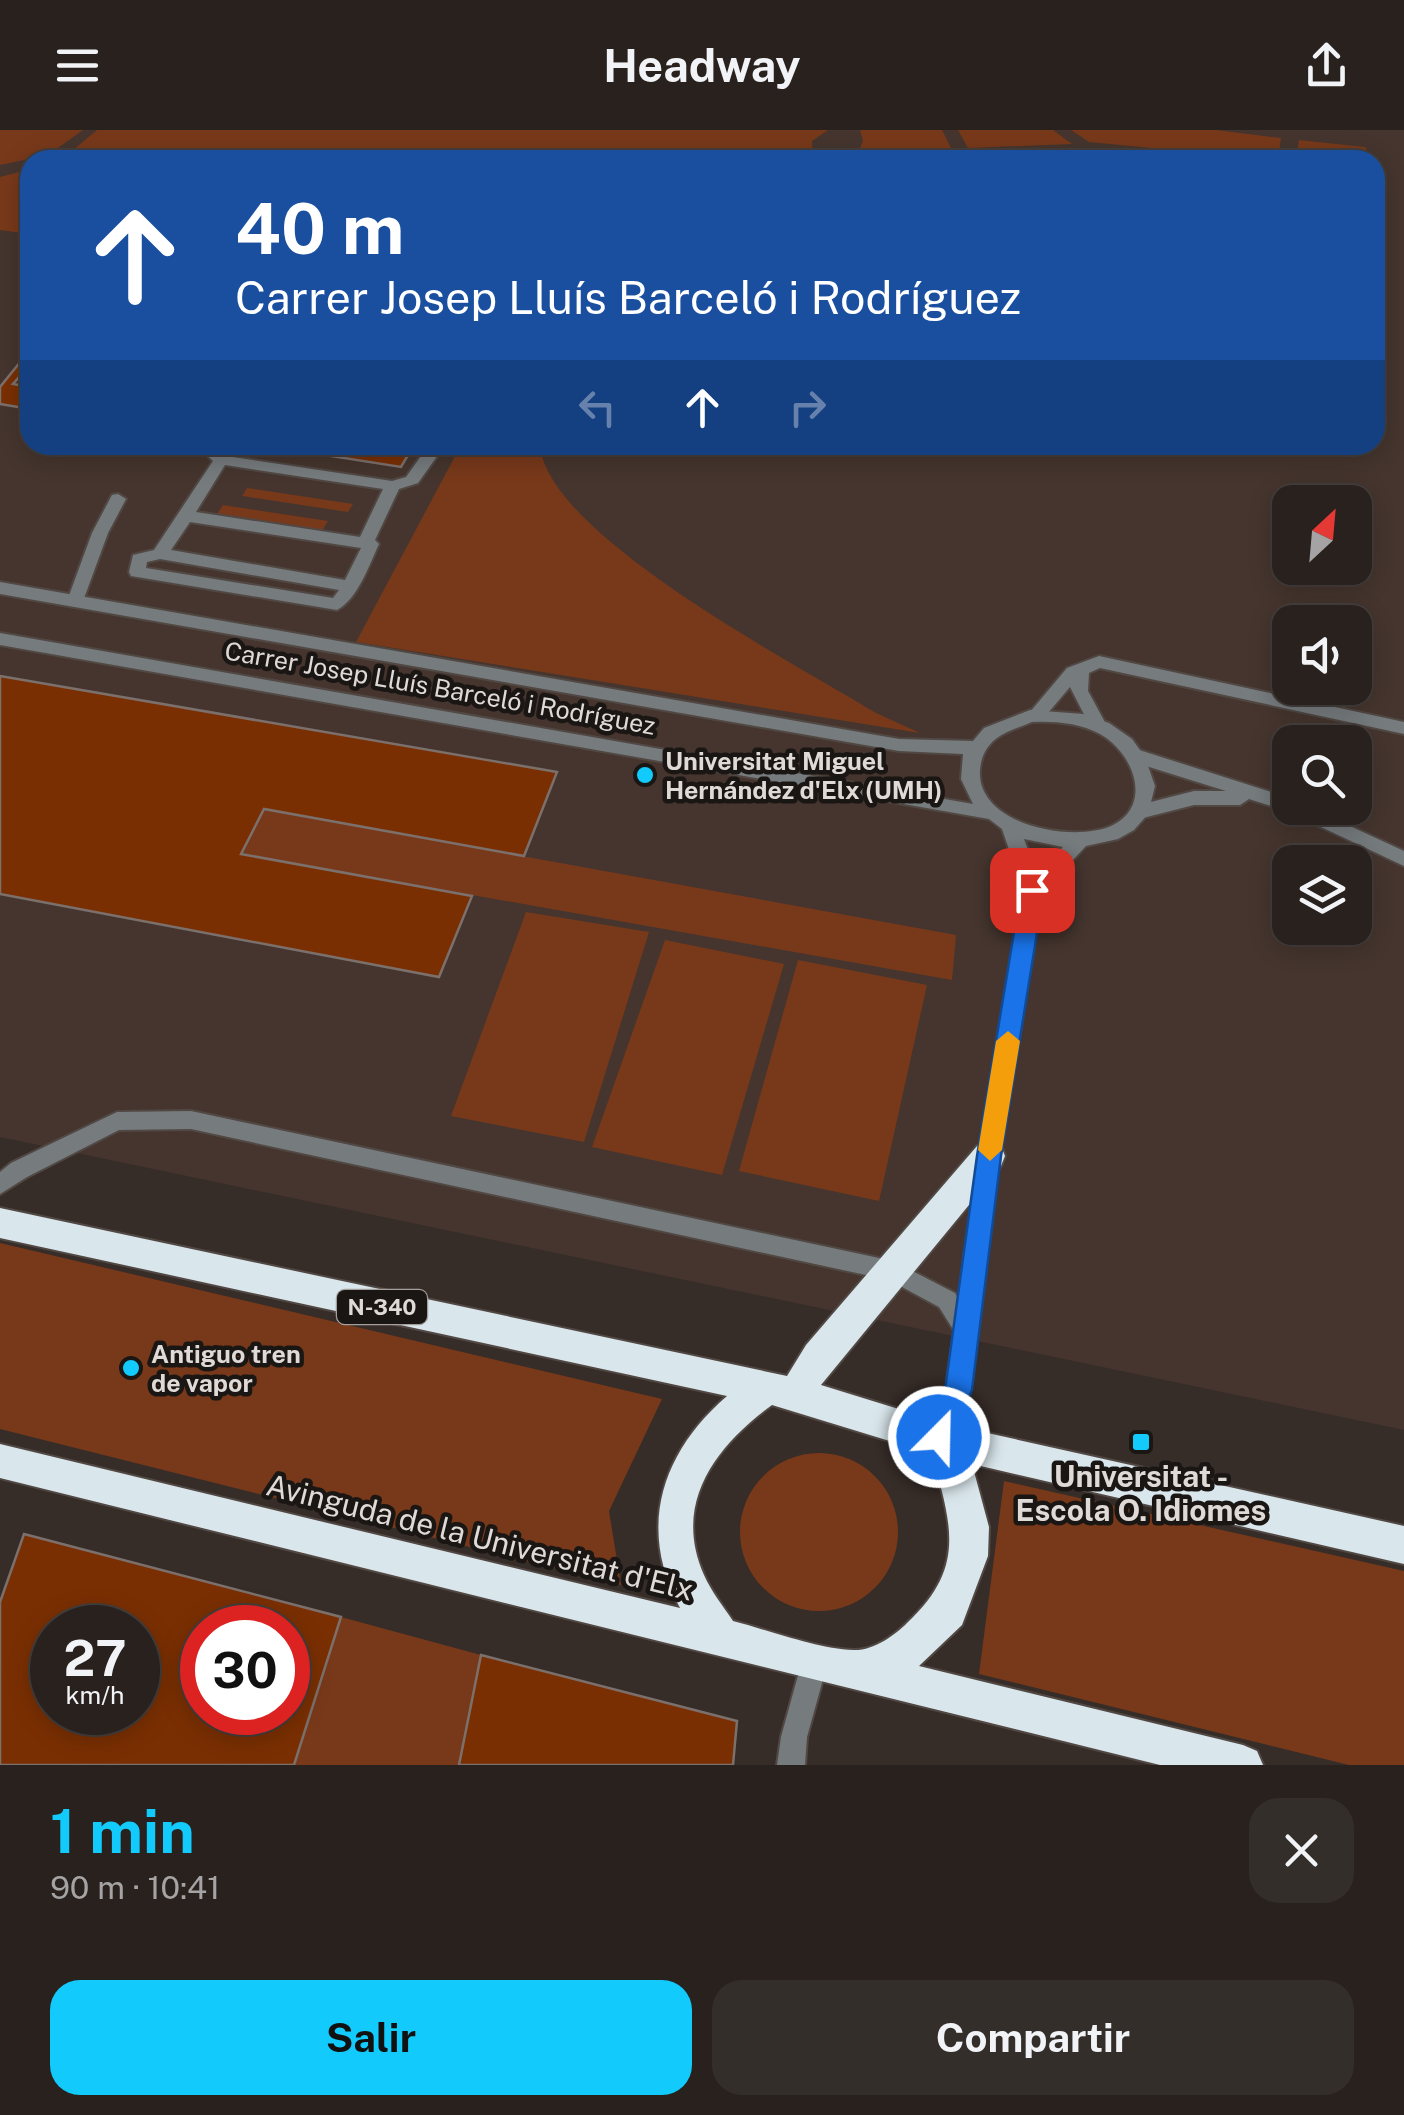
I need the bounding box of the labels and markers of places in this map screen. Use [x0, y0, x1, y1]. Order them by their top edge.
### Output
place label: Universitat Miguel Hernández d'Elx (UMH) [665, 746, 942, 805]
marker: Universitat Miguel Hernández d'Elx (UMH) [634, 764, 656, 786]
pin [990, 848, 1075, 933]
place label: Antiguo tren de vapor [151, 1339, 301, 1398]
marker: Antiguo tren de vapor [120, 1357, 142, 1379]
marker: Universitat - Escola O. Idiomes [1130, 1431, 1152, 1453]
place label: Universitat - Escola O. Idiomes [1016, 1458, 1266, 1528]

